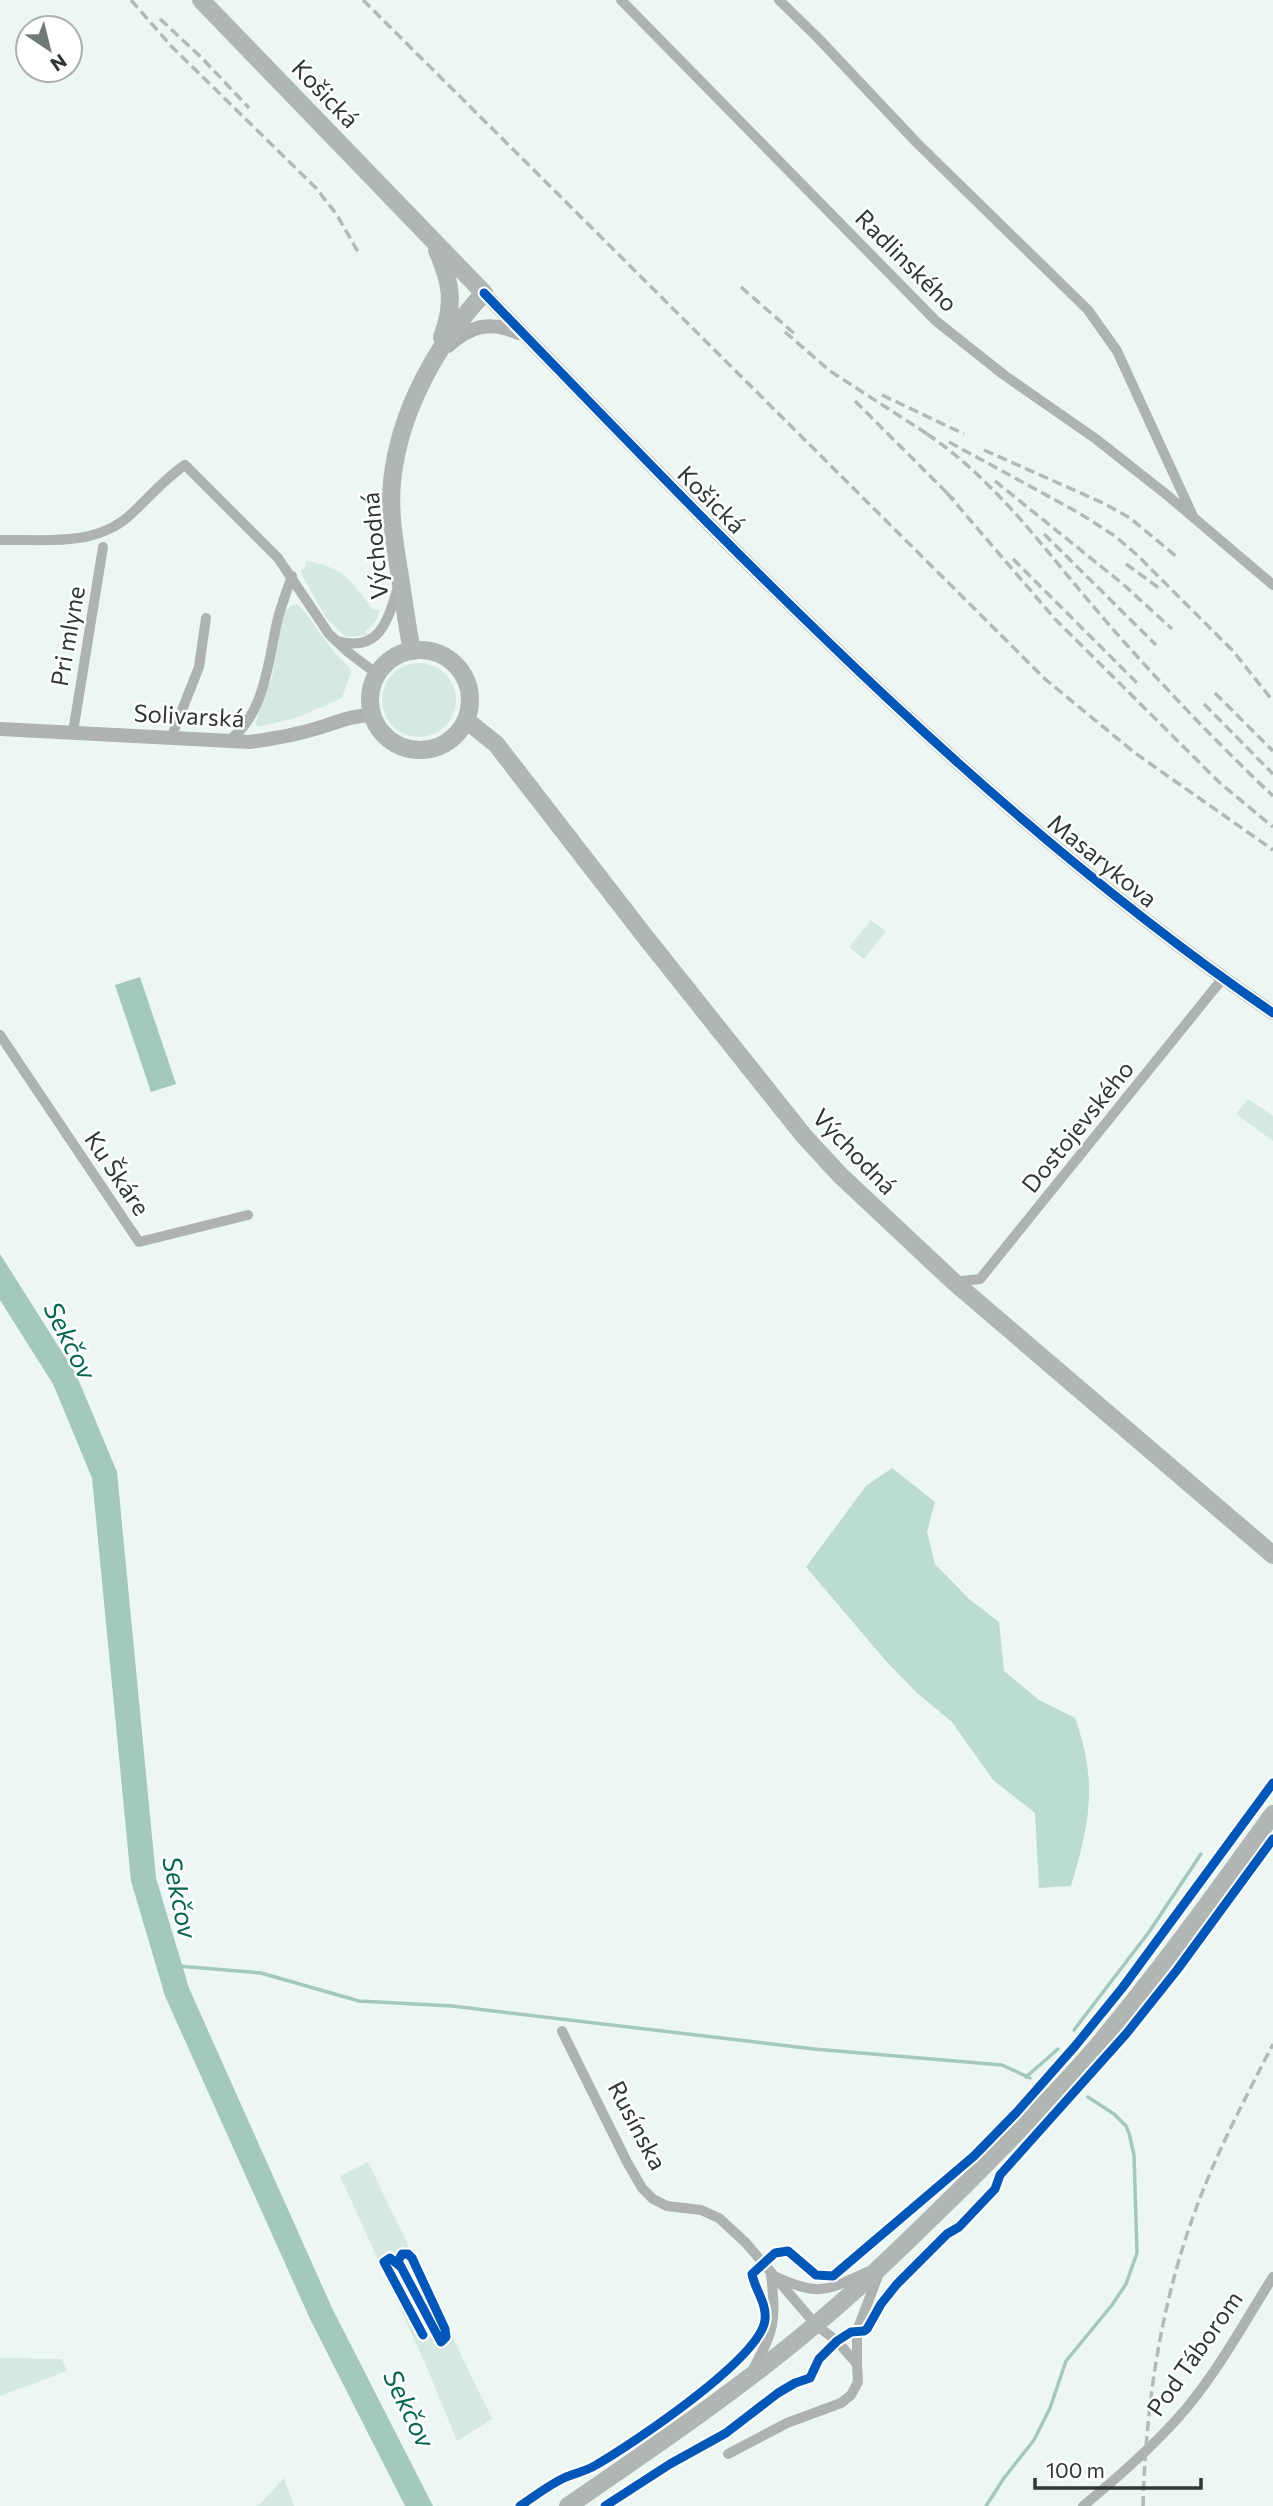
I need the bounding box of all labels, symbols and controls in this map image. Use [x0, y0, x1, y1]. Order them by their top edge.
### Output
north arrow [14, 14, 84, 84]
text: N [47, 50, 71, 77]
street label: Košická [286, 53, 366, 133]
street label: Radlinského [850, 203, 964, 317]
street label: Košická [672, 459, 752, 539]
street label: Východná [355, 491, 393, 601]
street label: Pri mlyne [44, 584, 90, 688]
street label: Solivarská [133, 698, 245, 732]
street label: Masarykova [1043, 807, 1163, 913]
street label: Dostojevského [1015, 1054, 1139, 1198]
street label: Východná [807, 1102, 903, 1200]
street label: Ku Škáre [79, 1125, 157, 1221]
water label: Sekčov [38, 1296, 104, 1386]
water label: Sekčov [157, 1853, 205, 1943]
street label: Rusínska [603, 2076, 673, 2174]
street label: Pod Táborom [1140, 2285, 1248, 2421]
water label: Sekčov [378, 2364, 443, 2454]
scale bar [1035, 2446, 1201, 2490]
text: 100 m [1046, 2457, 1105, 2482]

